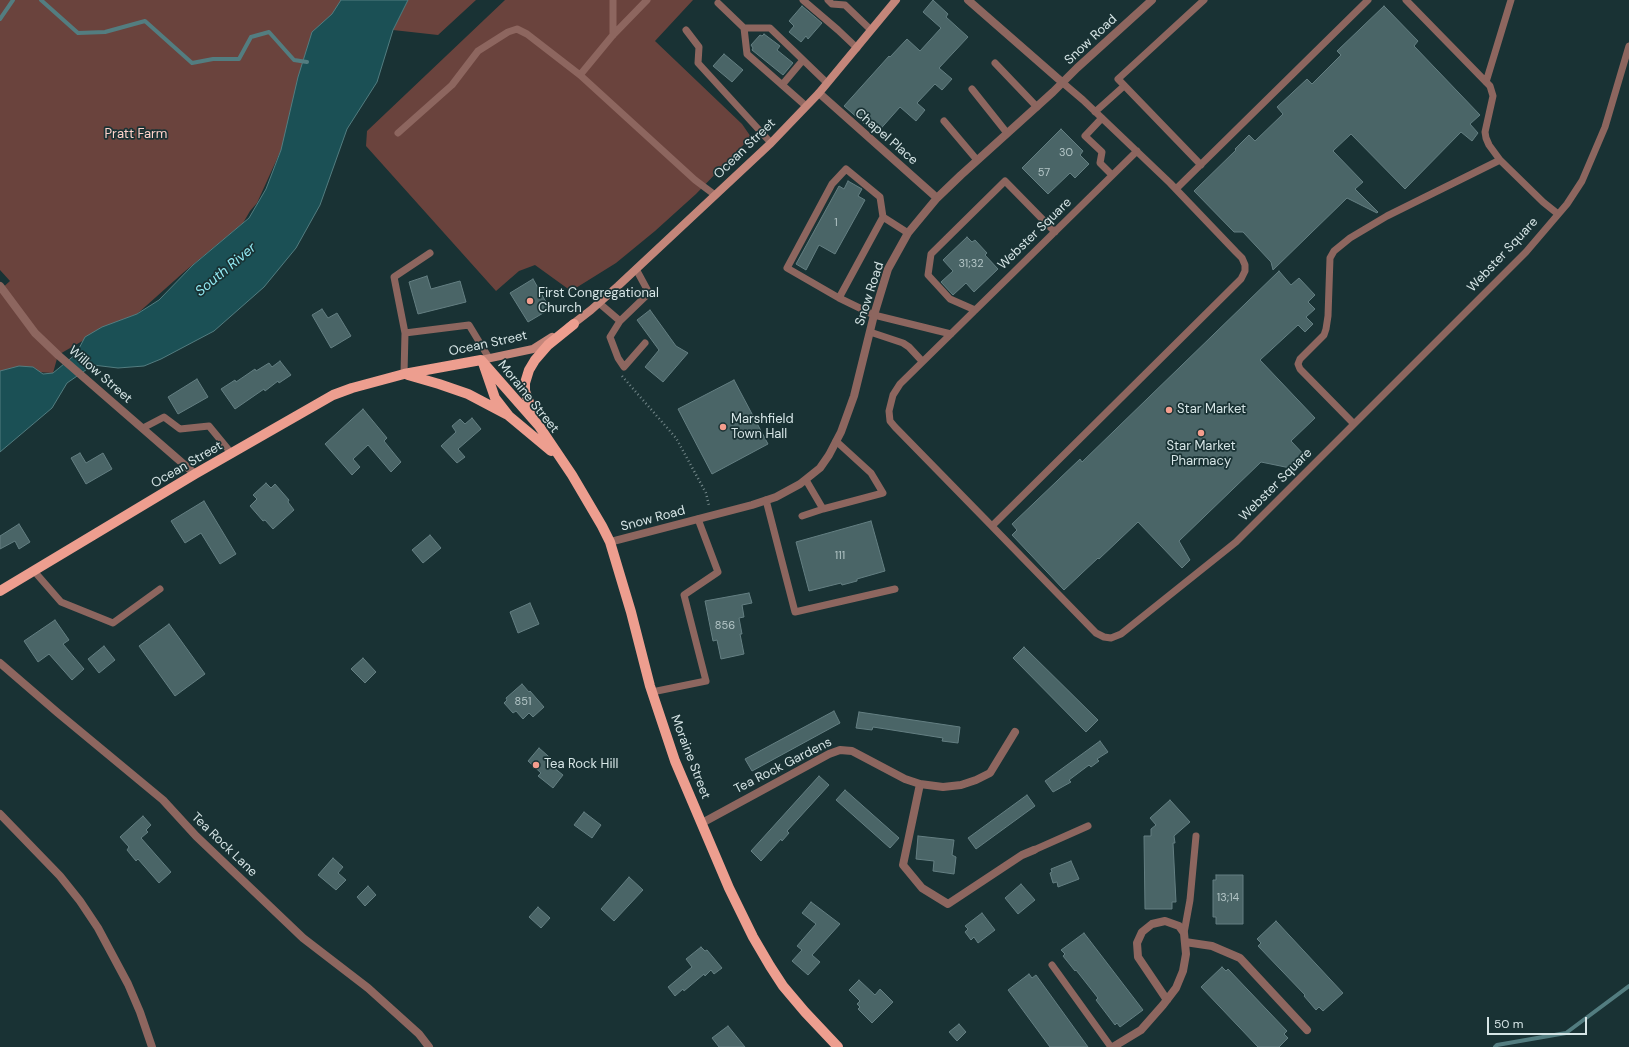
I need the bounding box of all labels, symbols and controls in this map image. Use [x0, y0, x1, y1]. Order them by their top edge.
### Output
street label: Snow Road [1062, 12, 1120, 68]
street label: Chapel Place [851, 106, 921, 168]
street label: Ocean Street [711, 116, 779, 182]
park label: Pratt Farm [105, 127, 167, 143]
house number: 30 [1059, 146, 1073, 160]
house number: 57 [1038, 166, 1050, 180]
street label: Webster Square [995, 195, 1075, 273]
street label: Webster Square [1464, 214, 1542, 296]
house number: 1 [834, 216, 838, 230]
water label: South River [192, 240, 260, 300]
house number: 31;32 [958, 257, 984, 271]
street label: Snow Road [852, 260, 888, 328]
place label: First Congregational Church [538, 286, 659, 317]
marker: First Congregational Church [525, 296, 535, 306]
street label: Ocean Street [447, 328, 529, 360]
street label: Willow Street [65, 343, 135, 407]
street label: Moraine Street [494, 358, 562, 436]
place label: Star Market [1177, 402, 1246, 418]
marker: Star Market [1164, 405, 1174, 415]
place label: Marshfield Town Hall [731, 412, 794, 443]
marker: Marshfield Town Hall [718, 422, 728, 432]
marker: Star Market Pharmacy [1196, 428, 1206, 438]
street label: Ocean Street [149, 438, 225, 492]
place label: Star Market Pharmacy [1166, 439, 1236, 470]
street label: Webster Square [1236, 445, 1316, 525]
street label: Snow Road [619, 503, 687, 535]
house number: 111 [835, 549, 845, 563]
house number: 856 [715, 619, 735, 633]
house number: 851 [515, 695, 531, 709]
street label: Moraine Street [667, 713, 713, 801]
street label: Tea Rock Gardens [732, 735, 834, 797]
place label: Tea Rock Hill [544, 757, 618, 773]
marker: Tea Rock Hill [531, 760, 541, 770]
street label: Tea Rock Lane [188, 810, 260, 880]
house number: 13;14 [1217, 891, 1239, 905]
scale bar [1489, 1009, 1589, 1035]
text: 50 m [1494, 1016, 1523, 1032]

